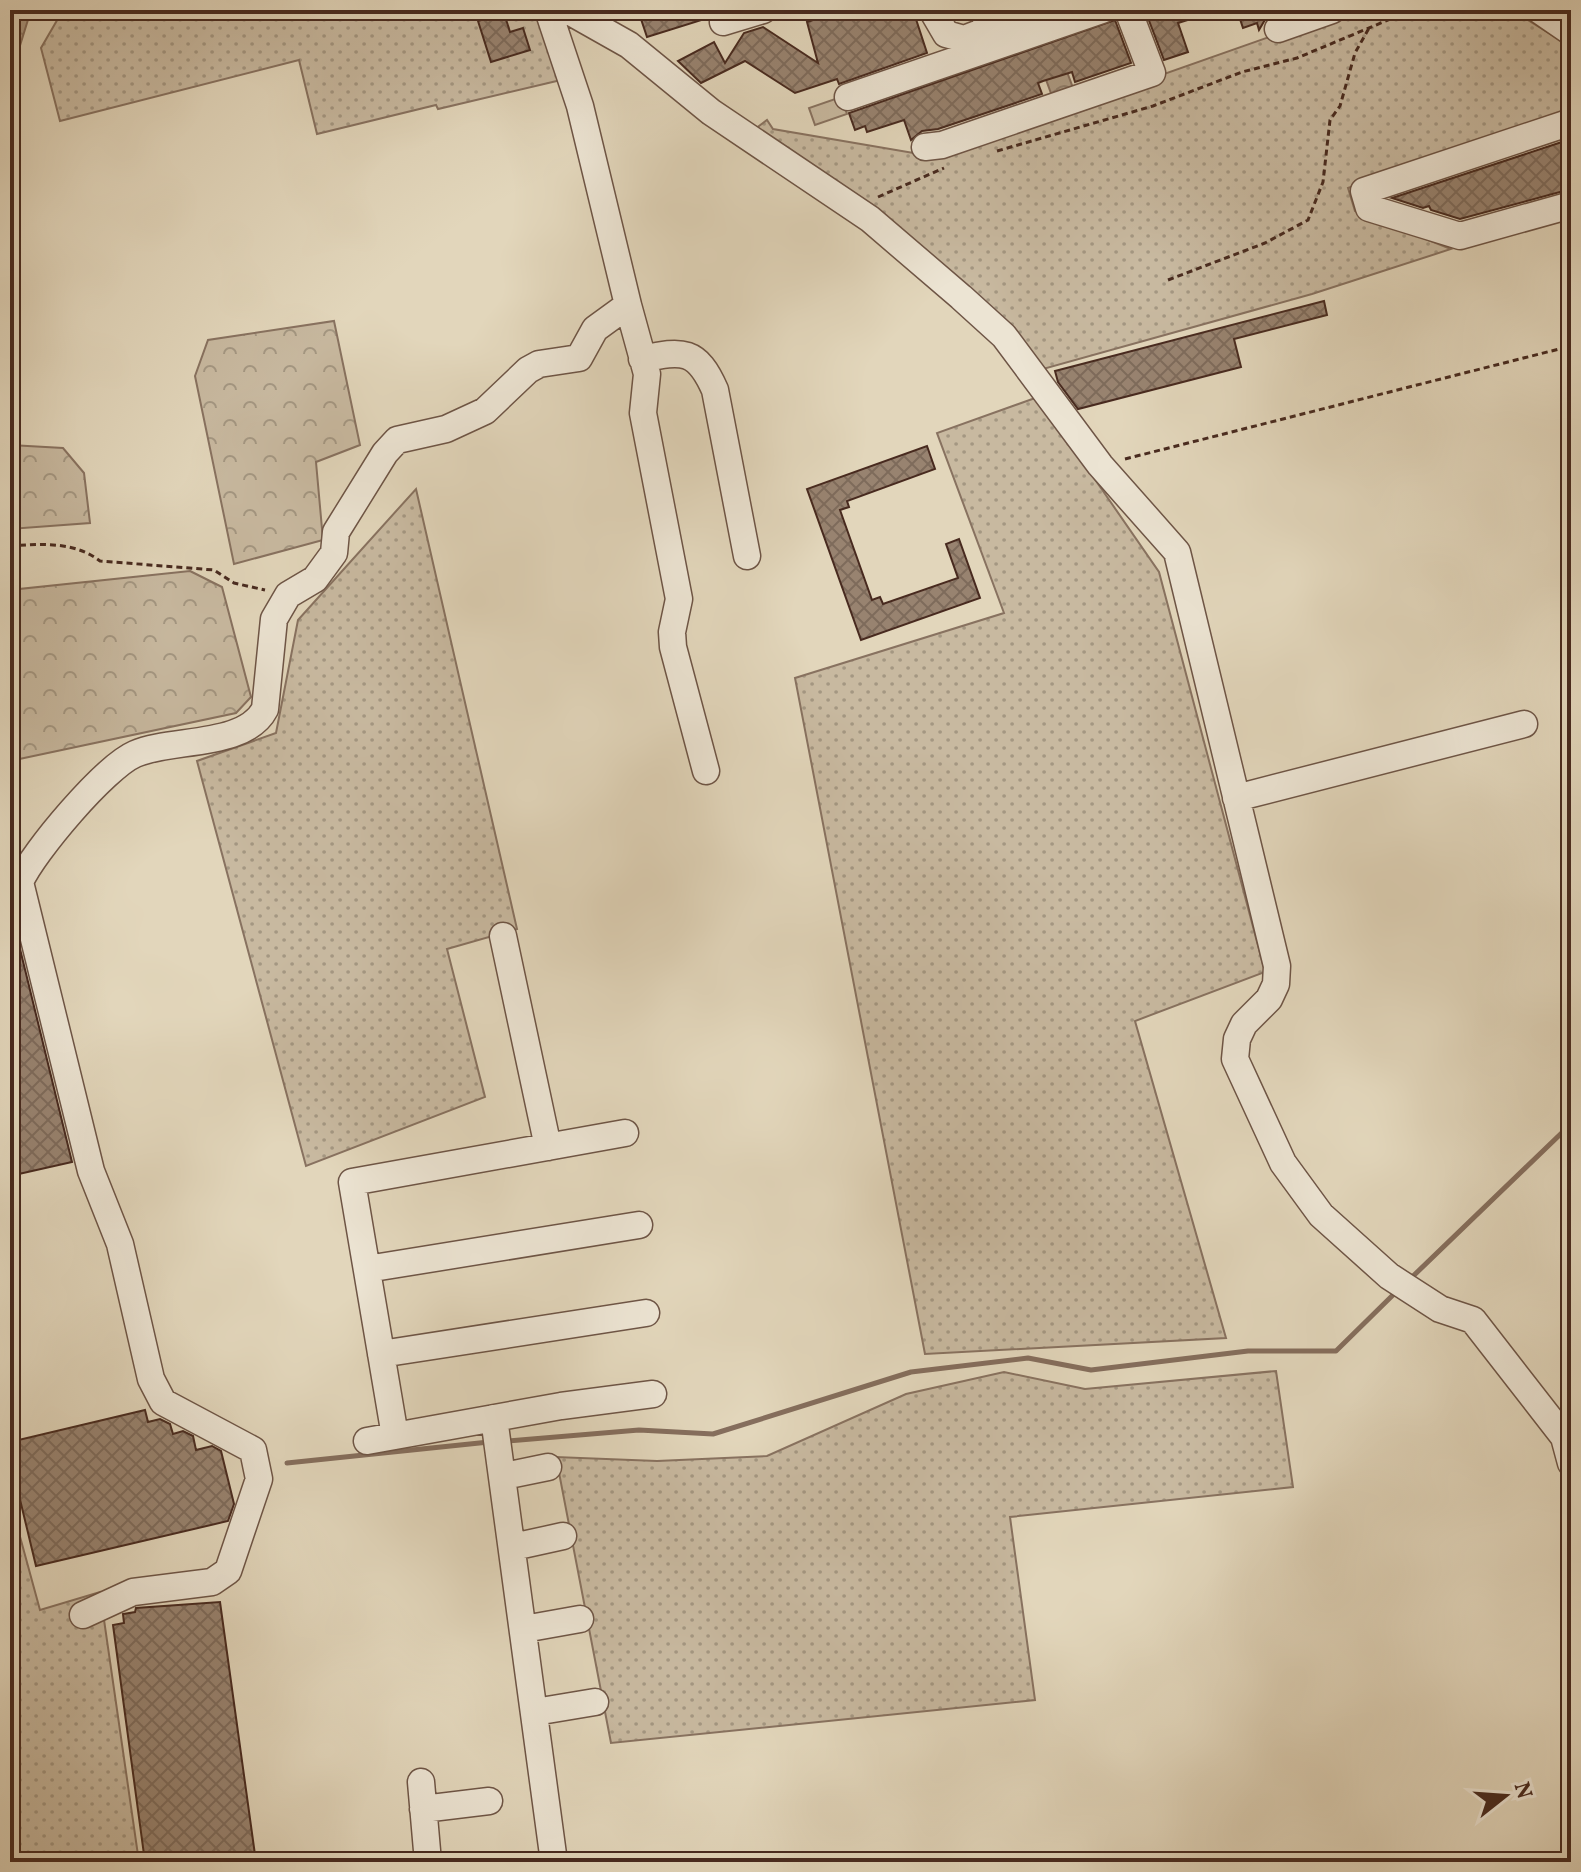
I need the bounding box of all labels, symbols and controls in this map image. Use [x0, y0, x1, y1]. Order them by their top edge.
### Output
north arrow [1465, 1756, 1545, 1836]
text: N [1505, 1779, 1539, 1803]

